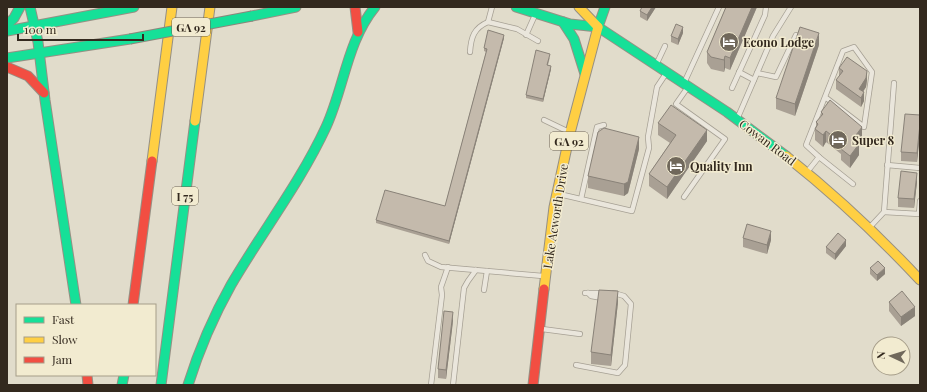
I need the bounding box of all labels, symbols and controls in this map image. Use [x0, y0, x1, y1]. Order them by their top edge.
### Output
scale bar [18, 16, 143, 42]
road number: GA 92 [172, 18, 210, 36]
text: 100 m [24, 21, 57, 37]
hotel icon: Econo Lodge [718, 31, 740, 53]
place label: Econo Lodge [743, 34, 814, 50]
street label: Cowan Road [736, 115, 800, 169]
hotel icon: Super 8 [827, 129, 849, 151]
road number: GA 92 [550, 132, 588, 150]
place label: Super 8 [852, 132, 895, 148]
hotel icon: Quality Inn [665, 155, 687, 177]
place label: Quality Inn [690, 158, 753, 174]
street label: Lake Acworth Drive [539, 162, 571, 270]
road number: I 75 [172, 187, 198, 205]
legend [16, 304, 156, 376]
text: Fast [52, 311, 75, 327]
text: Slow [52, 331, 78, 347]
north arrow [871, 336, 911, 376]
text: Jam [51, 351, 73, 367]
text: N [873, 351, 888, 360]

